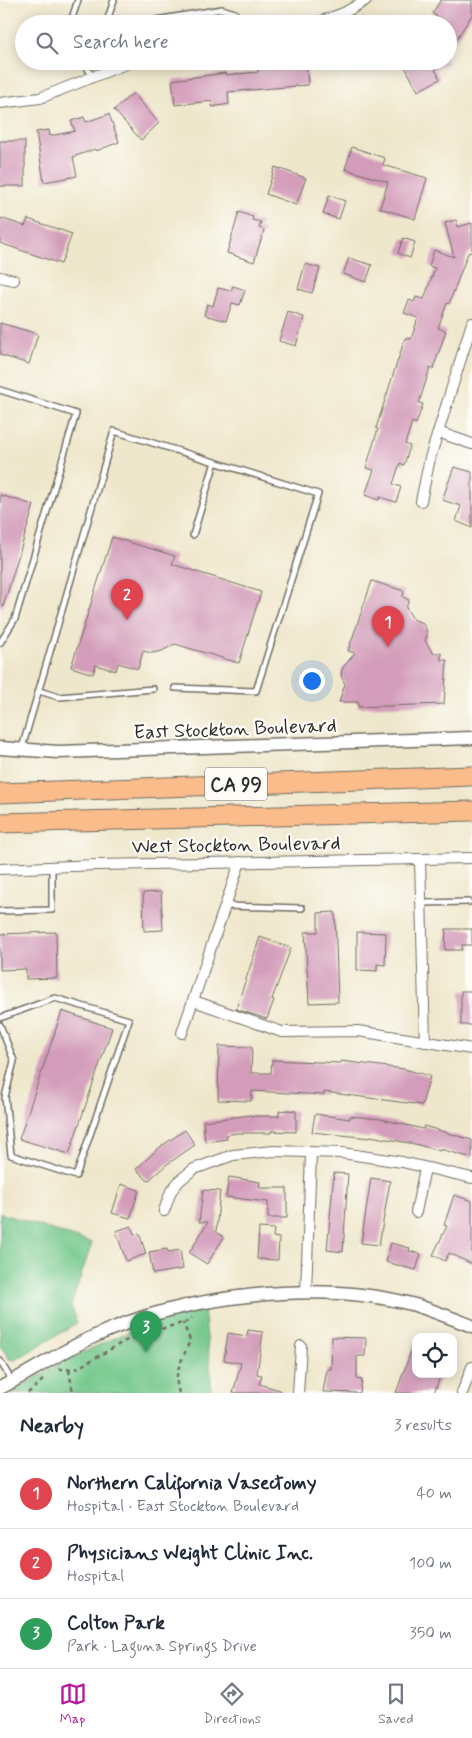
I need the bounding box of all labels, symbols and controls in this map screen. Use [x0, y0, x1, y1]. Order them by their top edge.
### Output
search box [15, 15, 457, 70]
icon: search [33, 29, 61, 57]
text: Search here [73, 30, 169, 55]
pin: 2 [111, 579, 143, 620]
pin: 1 [372, 606, 404, 647]
your location [299, 668, 325, 694]
street label: East Stockton Boulevard [133, 712, 337, 747]
road number: CA 99 [205, 768, 267, 801]
street label: West Stockton Boulevard [131, 830, 341, 861]
pin: 3 [130, 1311, 162, 1352]
map controls [412, 1333, 457, 1378]
button: locate [412, 1333, 457, 1378]
text: Nearby [20, 1412, 84, 1440]
text: 3 results [394, 1415, 452, 1436]
text: Northern California Vasectomy [67, 1471, 316, 1496]
text: 1 [32, 1483, 40, 1504]
text: 40 m [416, 1483, 452, 1504]
text: Hospital · East Stockton Boulevard [67, 1496, 299, 1517]
text: Physicians Weight Clinic Inc. [67, 1541, 313, 1566]
text: 2 [32, 1553, 40, 1574]
text: 100 m [409, 1553, 452, 1574]
text: Hospital [67, 1566, 124, 1587]
text: Colton Park [67, 1611, 165, 1636]
text: 3 [32, 1623, 40, 1644]
text: 350 m [410, 1623, 452, 1644]
text: Park · Laguna Springs Drive [67, 1636, 257, 1657]
tab: Map [59, 1680, 87, 1728]
tab: Directions [204, 1680, 261, 1728]
tab: Saved [378, 1680, 413, 1728]

